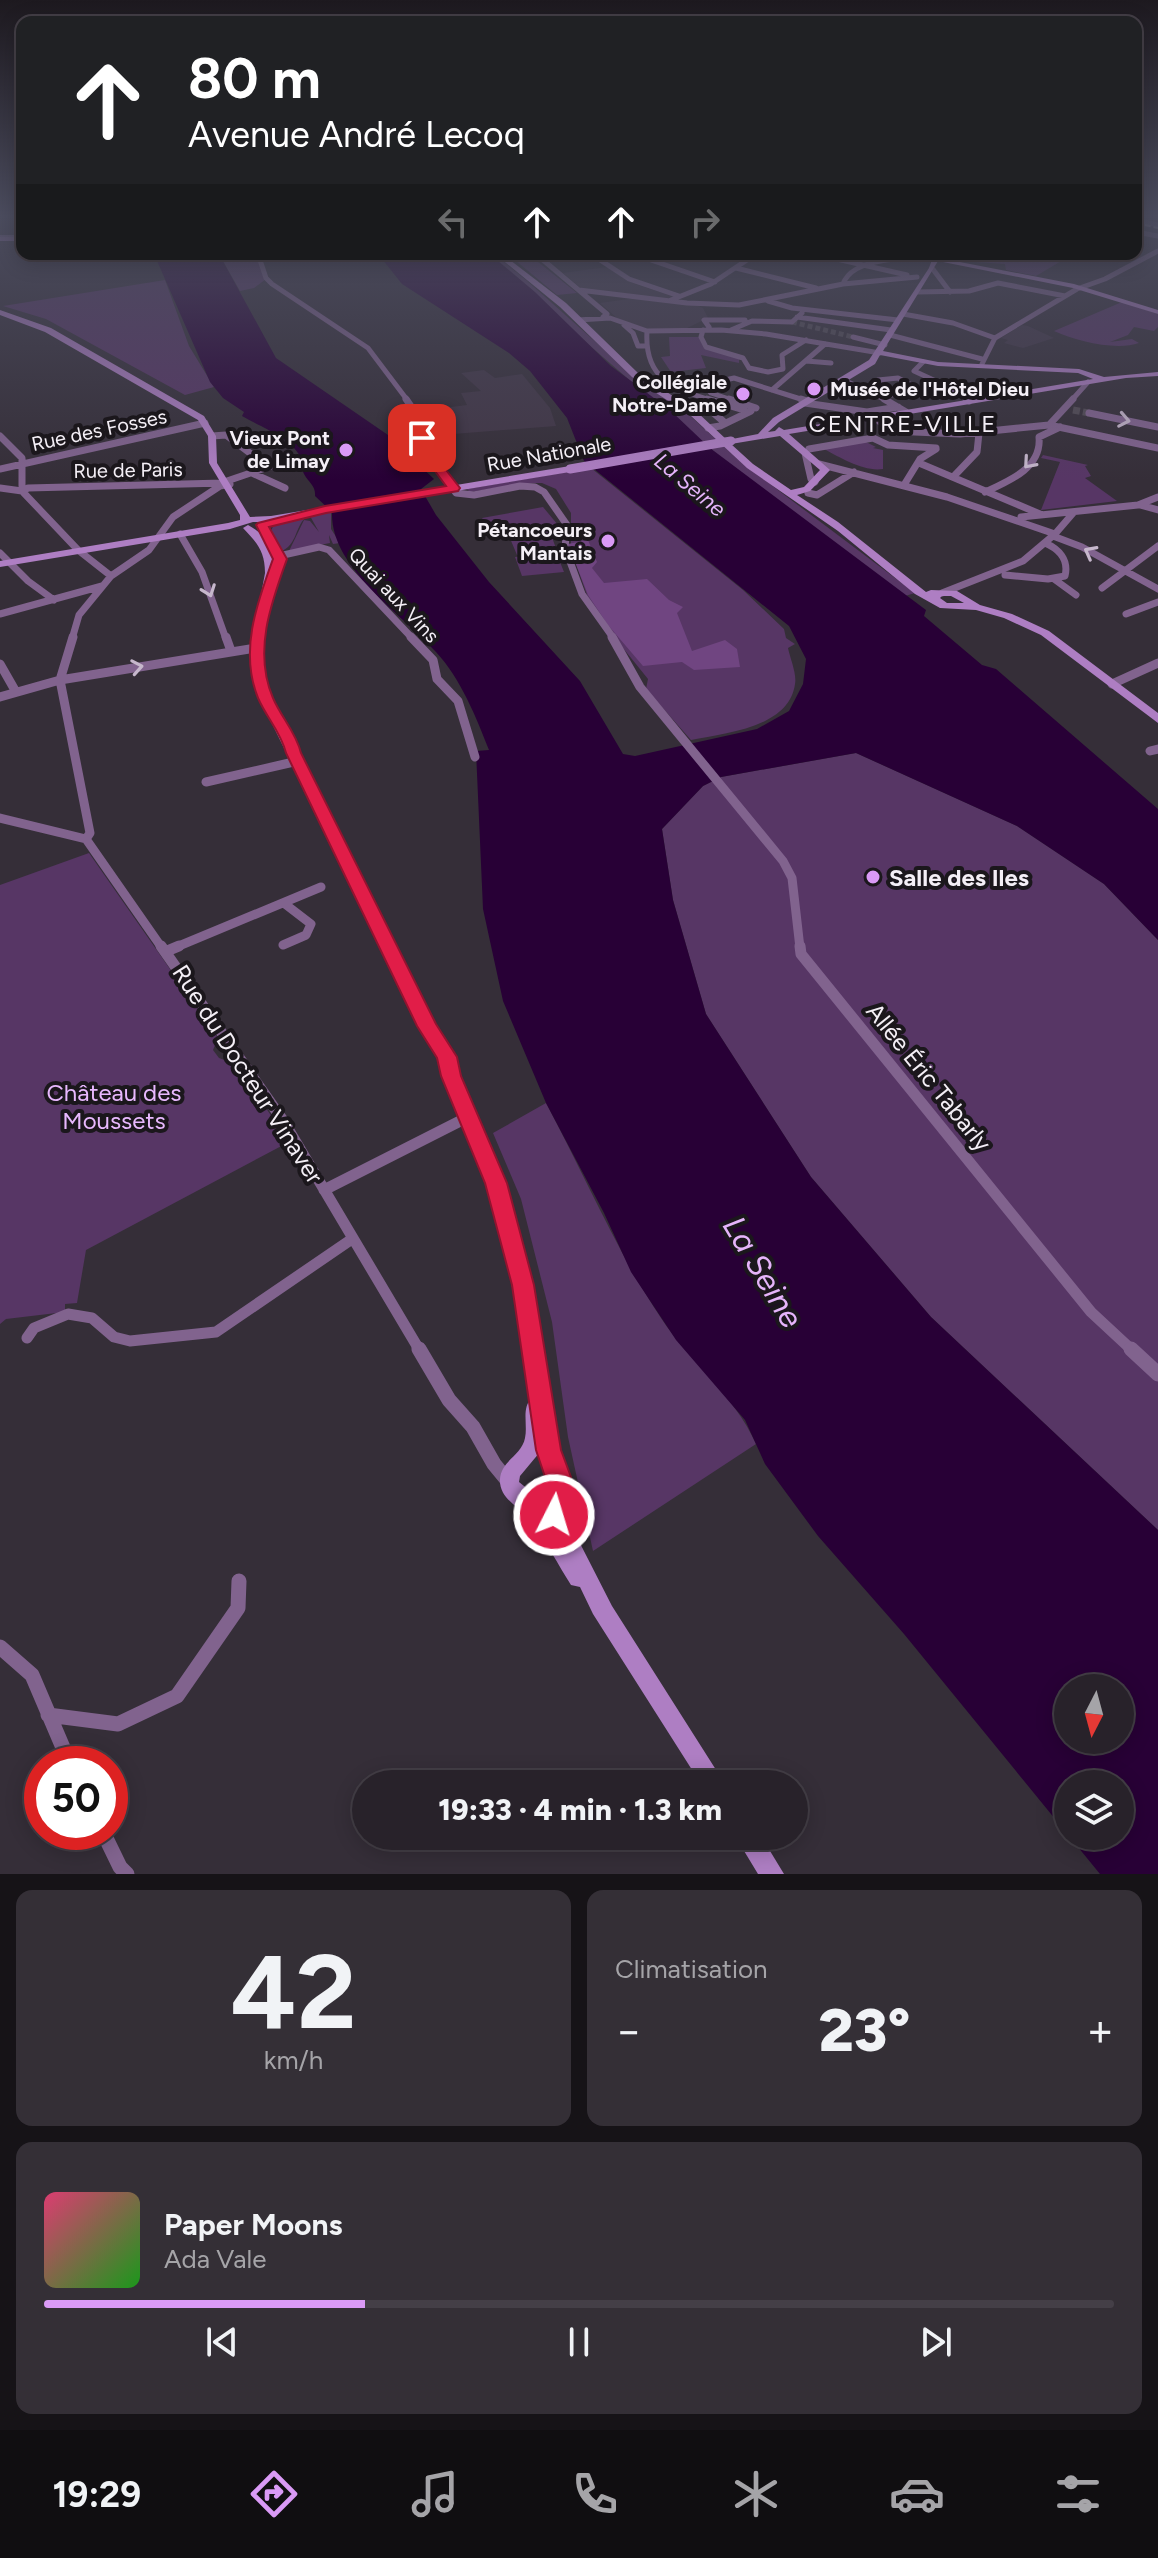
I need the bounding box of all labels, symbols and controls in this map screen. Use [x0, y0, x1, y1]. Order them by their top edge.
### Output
text: 80 m [188, 45, 321, 112]
icon: ahead [56, 48, 160, 152]
text: Avenue André Lecoq [188, 113, 524, 156]
icon: left [431, 200, 475, 244]
icon: ahead [515, 200, 559, 244]
icon: ahead [599, 200, 643, 244]
icon: right [683, 200, 727, 244]
place label: Collégiale Notre-Dame [612, 370, 727, 417]
place label: Musée de l'Hôtel Dieu [830, 377, 1029, 401]
marker: Musée de l'Hôtel Dieu [805, 380, 823, 398]
marker: Collégiale Notre-Dame [734, 385, 752, 403]
street label: Rue des Fosses [29, 404, 169, 456]
pin [388, 404, 456, 472]
district label: CENTRE-VILLE [809, 409, 997, 438]
one-way arrow [1116, 411, 1130, 428]
icon: arrive [400, 416, 444, 460]
place label: Vieux Pont de Limay [230, 426, 330, 473]
street label: Rue Nationale [485, 431, 613, 477]
marker: Vieux Pont de Limay [337, 441, 355, 459]
water label: La Seine [649, 447, 731, 523]
one-way arrow [1024, 454, 1039, 468]
street label: Rue de Paris [73, 457, 183, 483]
place label: Pétancoeurs Mantais [477, 518, 592, 565]
marker: Pétancoeurs Mantais [599, 532, 617, 550]
street label: Quai aux Vins [344, 542, 444, 648]
one-way arrow [1083, 546, 1098, 561]
one-way arrow [199, 583, 216, 597]
one-way arrow [130, 659, 143, 676]
place label: Salle des Iles [889, 863, 1029, 892]
marker: Salle des Iles [864, 868, 882, 886]
street label: Rue du Docteur Vinaver [166, 959, 330, 1189]
street label: Allée Éric Tabarly [860, 997, 998, 1157]
park label: Château des Moussets [47, 1078, 181, 1135]
water label: La Seine [715, 1209, 811, 1335]
position arrow [512, 1473, 596, 1557]
north arrow [1054, 1674, 1134, 1754]
map controls [1054, 1674, 1134, 1850]
speed limit sign: 50 [24, 1746, 128, 1850]
button: layers [1054, 1770, 1134, 1850]
text: 19:33 · 4 min · 1.3 km [438, 1791, 722, 1828]
text: 42 [230, 1929, 357, 2054]
text: Climatisation [615, 1953, 768, 1985]
text: 23° [819, 1994, 910, 2066]
text: − [615, 2004, 642, 2057]
text: + [1087, 2004, 1114, 2057]
text: km/h [264, 2044, 323, 2076]
text: Paper Moons [164, 2206, 343, 2243]
text: Ada Vale [164, 2243, 267, 2275]
icon: previous [200, 2320, 244, 2364]
icon: pause [557, 2320, 601, 2364]
icon: next [914, 2320, 958, 2364]
icon: directions [246, 2466, 302, 2522]
icon: music [407, 2466, 463, 2522]
icon: phone [567, 2466, 623, 2522]
icon: climate [728, 2466, 784, 2522]
icon: car [889, 2466, 945, 2522]
icon: filters [1050, 2466, 1106, 2522]
text: 19:29 [52, 2473, 141, 2516]

